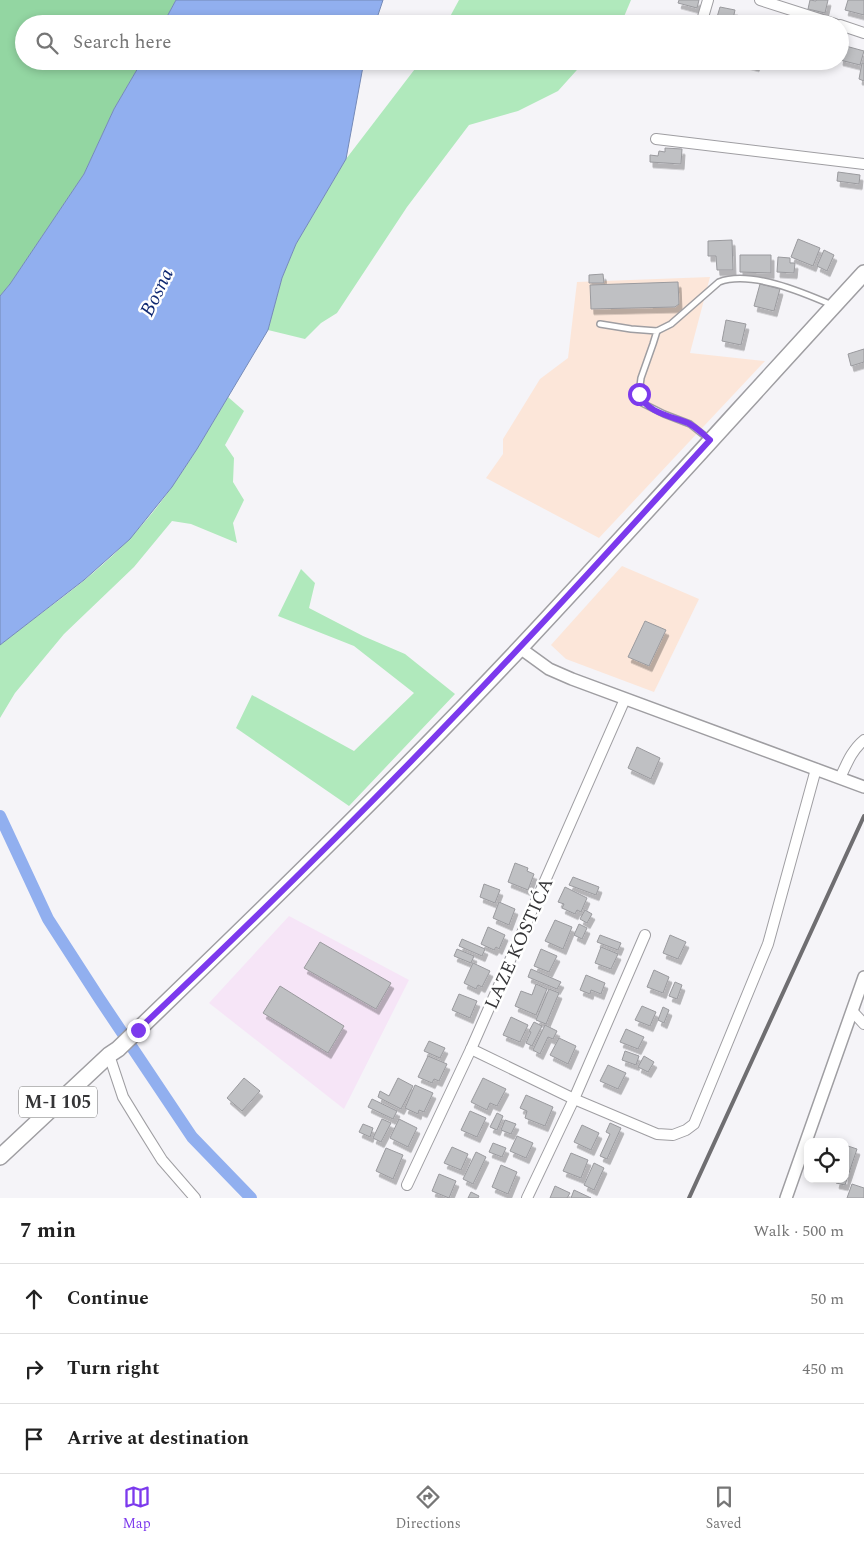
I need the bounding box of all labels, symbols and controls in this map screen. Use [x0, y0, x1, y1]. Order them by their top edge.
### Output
search box [15, 15, 849, 70]
text: Search here [73, 28, 172, 57]
icon: search [33, 29, 61, 57]
water label: Bosna [132, 263, 181, 322]
route start [628, 383, 651, 406]
street label: LAZE KOSTIĆA [477, 873, 561, 1014]
route end [127, 1019, 150, 1042]
road number: M-I 105 [19, 1086, 97, 1118]
map controls [804, 1138, 849, 1183]
button: locate [804, 1138, 849, 1183]
text: 7 min [20, 1215, 76, 1247]
text: Walk · 500 m [753, 1219, 844, 1243]
text: Continue [67, 1284, 149, 1313]
icon: ahead [20, 1285, 48, 1313]
text: 50 m [810, 1287, 844, 1311]
text: Turn right [67, 1354, 160, 1383]
icon: right [20, 1355, 48, 1383]
text: 450 m [802, 1357, 844, 1381]
text: Arrive at destination [67, 1424, 249, 1453]
icon: arrive [20, 1425, 48, 1453]
tab: Map [122, 1483, 151, 1534]
tab: Directions [395, 1483, 461, 1534]
tab: Saved [706, 1483, 742, 1534]

